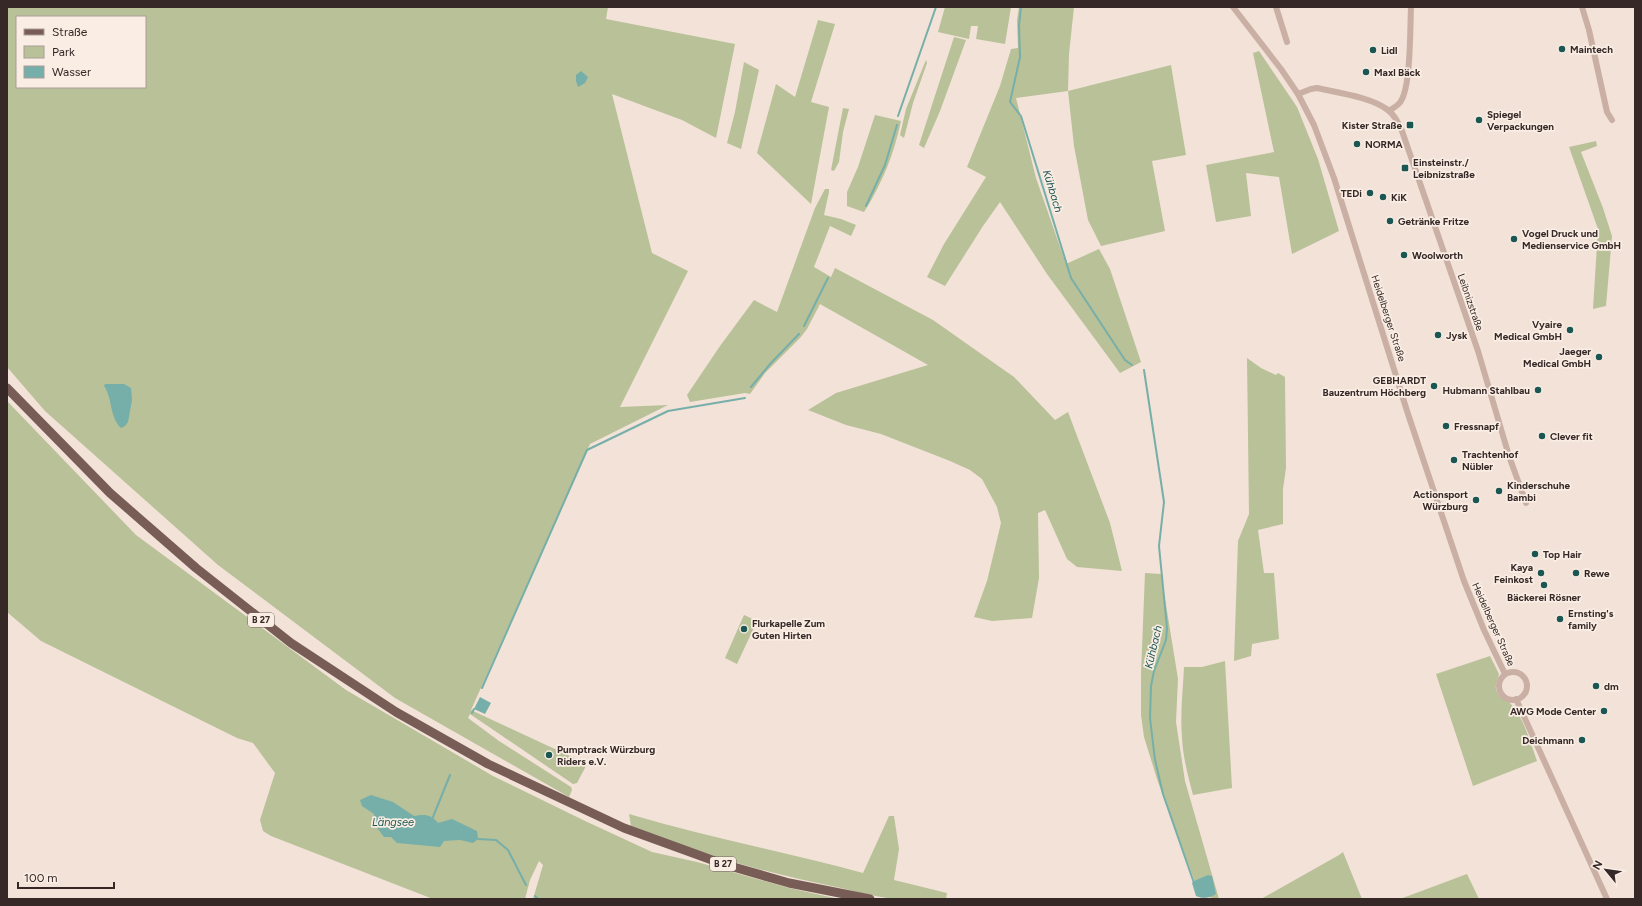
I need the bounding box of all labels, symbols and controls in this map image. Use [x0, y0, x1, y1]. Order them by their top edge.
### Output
legend [16, 16, 146, 88]
text: Straße [52, 25, 88, 39]
place label: Maintech [1570, 43, 1613, 56]
place label: Lidl [1381, 44, 1397, 57]
marker: Maintech [1557, 44, 1567, 54]
text: Park [52, 45, 75, 59]
marker: Lidl [1368, 45, 1378, 55]
text: Wasser [52, 65, 91, 79]
place label: Maxl Bäck [1374, 66, 1421, 79]
marker: Maxl Bäck [1361, 67, 1371, 77]
place label: Spiegel Verpackungen [1487, 108, 1554, 133]
marker: Spiegel Verpackungen [1474, 115, 1484, 125]
place label: Kister Straße [1342, 119, 1402, 132]
marker: Kister Straße [1405, 120, 1415, 130]
place label: NORMA [1365, 138, 1404, 151]
marker: NORMA [1352, 139, 1362, 149]
place label: Einsteinstr./ Leibnizstraße [1413, 156, 1475, 181]
marker: Einsteinstr./ Leibnizstraße [1400, 163, 1410, 173]
water label: Kühbach [1040, 168, 1065, 214]
place label: TEDi [1341, 187, 1362, 200]
marker: TEDi [1365, 188, 1375, 198]
place label: KiK [1391, 191, 1407, 204]
marker: KiK [1378, 192, 1388, 202]
place label: Getränke Fritze [1398, 215, 1469, 228]
marker: Getränke Fritze [1385, 216, 1395, 226]
place label: Vogel Druck und Medienservice GmbH [1522, 227, 1621, 252]
marker: Vogel Druck und Medienservice GmbH [1509, 234, 1519, 244]
place label: Woolworth [1412, 249, 1463, 262]
marker: Woolworth [1399, 250, 1409, 260]
street label: Leibnizstraße [1455, 272, 1487, 333]
street label: Heidelberger Straße [1368, 273, 1409, 364]
place label: Vyaire Medical GmbH [1494, 318, 1562, 343]
marker: Vyaire Medical GmbH [1565, 325, 1575, 335]
place label: Jysk [1446, 329, 1468, 342]
marker: Jysk [1433, 330, 1443, 340]
place label: Jaeger Medical GmbH [1523, 345, 1591, 370]
marker: Jaeger Medical GmbH [1594, 352, 1604, 362]
place label: GEBHARDT Bauzentrum Höchberg [1323, 374, 1426, 399]
marker: GEBHARDT Bauzentrum Höchberg [1429, 381, 1439, 391]
place label: Hubmann Stahlbau [1443, 384, 1530, 397]
marker: Hubmann Stahlbau [1533, 385, 1543, 395]
place label: Fressnapf [1454, 420, 1499, 433]
marker: Fressnapf [1441, 421, 1451, 431]
place label: Clever fit [1550, 430, 1593, 443]
marker: Clever fit [1537, 431, 1547, 441]
place label: Trachtenhof Nübler [1462, 448, 1518, 473]
marker: Trachtenhof Nübler [1449, 455, 1459, 465]
place label: Kinderschuhe Bambi [1507, 479, 1570, 504]
marker: Kinderschuhe Bambi [1494, 486, 1504, 496]
place label: Actionsport Würzburg [1413, 488, 1468, 513]
marker: Actionsport Würzburg [1471, 495, 1481, 505]
place label: Top Hair [1543, 548, 1582, 561]
marker: Top Hair [1530, 549, 1540, 559]
place label: Kaya Feinkost [1494, 561, 1533, 586]
place label: Rewe [1584, 567, 1610, 580]
marker: Kaya Feinkost [1536, 568, 1546, 578]
marker: Rewe [1571, 568, 1581, 578]
street label: Heidelberger Straße [1469, 580, 1518, 669]
marker: Bäckerei Rösner [1539, 580, 1549, 590]
place label: Bäckerei Rösner [1507, 591, 1581, 604]
place label: Ernsting's family [1568, 607, 1614, 632]
road number: B 27 [248, 613, 274, 627]
marker: Ernsting's family [1555, 614, 1565, 624]
place label: Flurkapelle Zum Guten Hirten [752, 617, 825, 642]
marker: Flurkapelle Zum Guten Hirten [739, 624, 749, 634]
water label: Kühbach [1142, 624, 1165, 670]
place label: dm [1604, 680, 1619, 693]
marker: dm [1591, 681, 1601, 691]
place label: AWG Mode Center [1510, 705, 1596, 718]
marker: AWG Mode Center [1599, 706, 1609, 716]
place label: Deichmann [1522, 734, 1574, 747]
marker: Deichmann [1577, 735, 1587, 745]
place label: Pumptrack Würzburg Riders e.V. [557, 743, 655, 768]
marker: Pumptrack Würzburg Riders e.V. [544, 750, 554, 760]
water label: Längsee [372, 816, 414, 829]
north arrow [1586, 850, 1626, 890]
road number: B 27 [710, 857, 736, 871]
text: N [1590, 859, 1605, 872]
scale bar [18, 864, 114, 890]
text: 100 m [24, 871, 58, 885]

